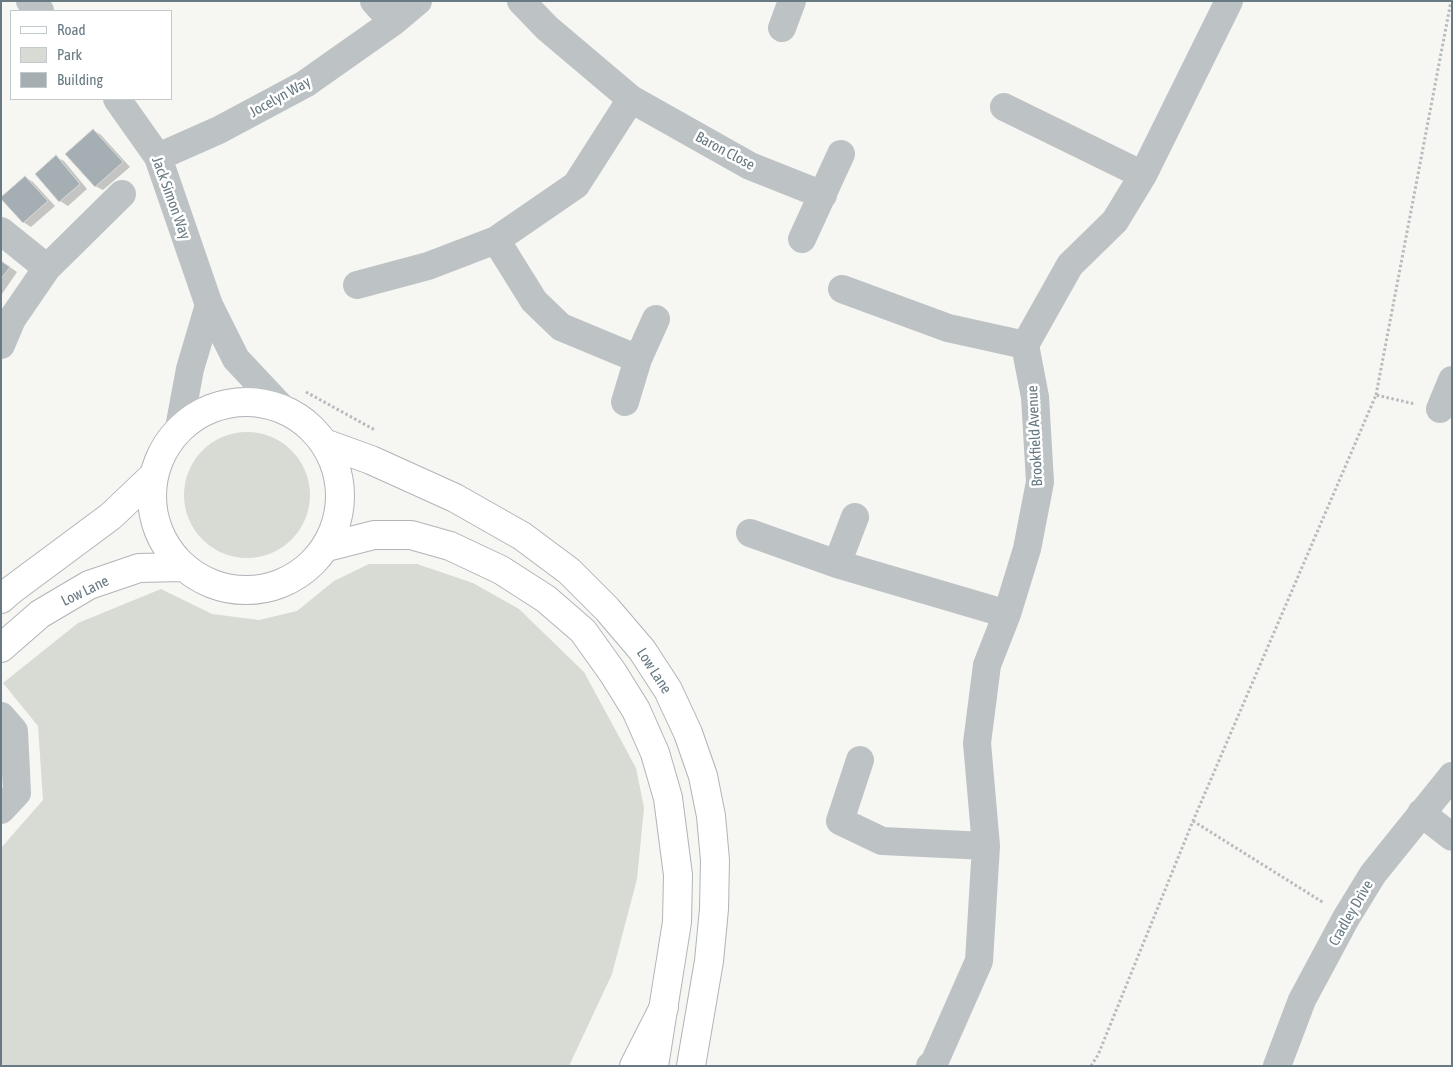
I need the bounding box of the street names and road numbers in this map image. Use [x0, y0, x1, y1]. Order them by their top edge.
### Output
street label: Jocelyn Way [246, 73, 314, 121]
street label: Baron Close [692, 128, 758, 174]
street label: Jack Simon Way [148, 154, 194, 242]
street label: Brookfield Avenue [1023, 385, 1047, 487]
street label: Low Lane [58, 572, 112, 610]
street label: Low Lane [633, 645, 675, 697]
street label: Cradley Drive [1325, 877, 1377, 949]

